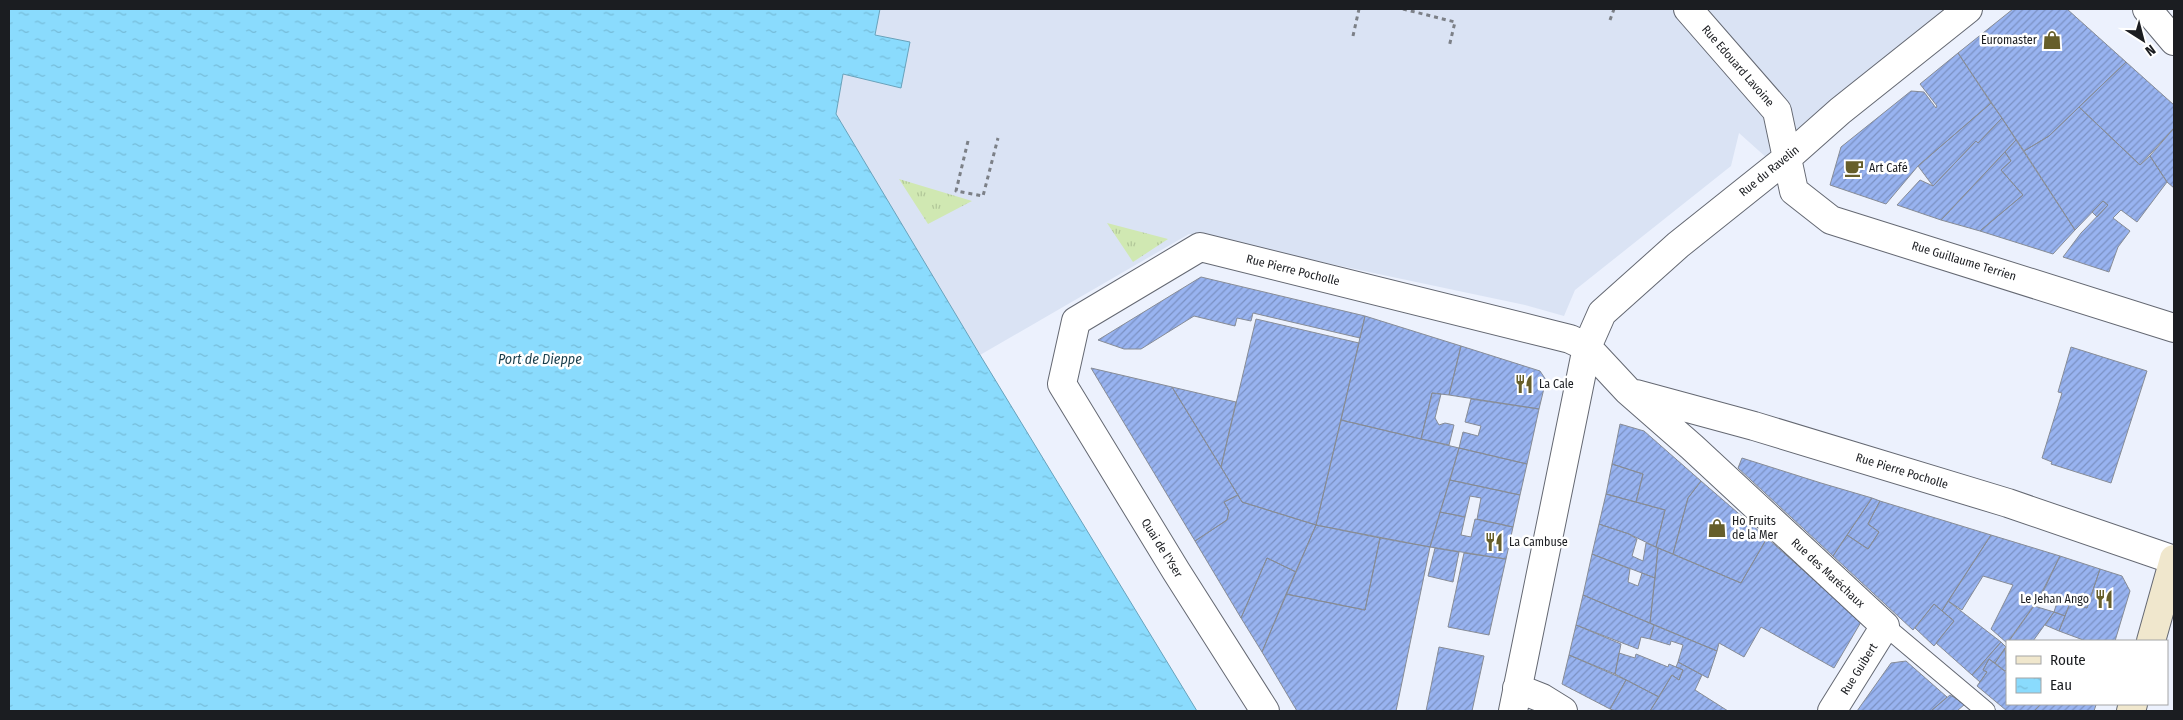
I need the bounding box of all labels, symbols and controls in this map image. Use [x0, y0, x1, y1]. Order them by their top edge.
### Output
north arrow [2118, 15, 2168, 65]
street label: Rue Edouard Lavoine [1699, 23, 1777, 109]
shop icon: Euromaster [2041, 29, 2063, 51]
place label: Euromaster [1981, 33, 2038, 47]
text: N [2142, 41, 2159, 59]
street label: Rue du Ravelin [1736, 143, 1802, 199]
cafe icon: Art Café [1843, 157, 1865, 179]
place label: Art Café [1869, 161, 1908, 175]
street label: Rue Guillaume Terrien [1910, 238, 2018, 284]
street label: Rue Pierre Pocholle [1245, 252, 1341, 288]
water label: Port de Dieppe [498, 351, 582, 368]
restaurant icon: La Cale [1513, 373, 1535, 395]
place label: La Cale [1539, 377, 1574, 391]
street label: Rue Pierre Pocholle [1854, 450, 1950, 492]
place label: Ho Fruits de la Mer [1732, 514, 1778, 542]
street label: Quai de l'Yser [1138, 516, 1186, 581]
shop icon: Ho Fruits de la Mer [1706, 517, 1728, 539]
restaurant icon: La Cambuse [1483, 531, 1505, 553]
place label: La Cambuse [1509, 535, 1568, 549]
street label: Rue des Maréchaux [1789, 536, 1868, 611]
restaurant icon: Le Jehan Ango [2093, 588, 2115, 610]
place label: Le Jehan Ango [2020, 592, 2089, 606]
legend [2006, 640, 2168, 705]
street label: Rue Guibert [1838, 641, 1880, 697]
text: Route [2050, 651, 2086, 669]
text: Eau [2050, 676, 2072, 694]

